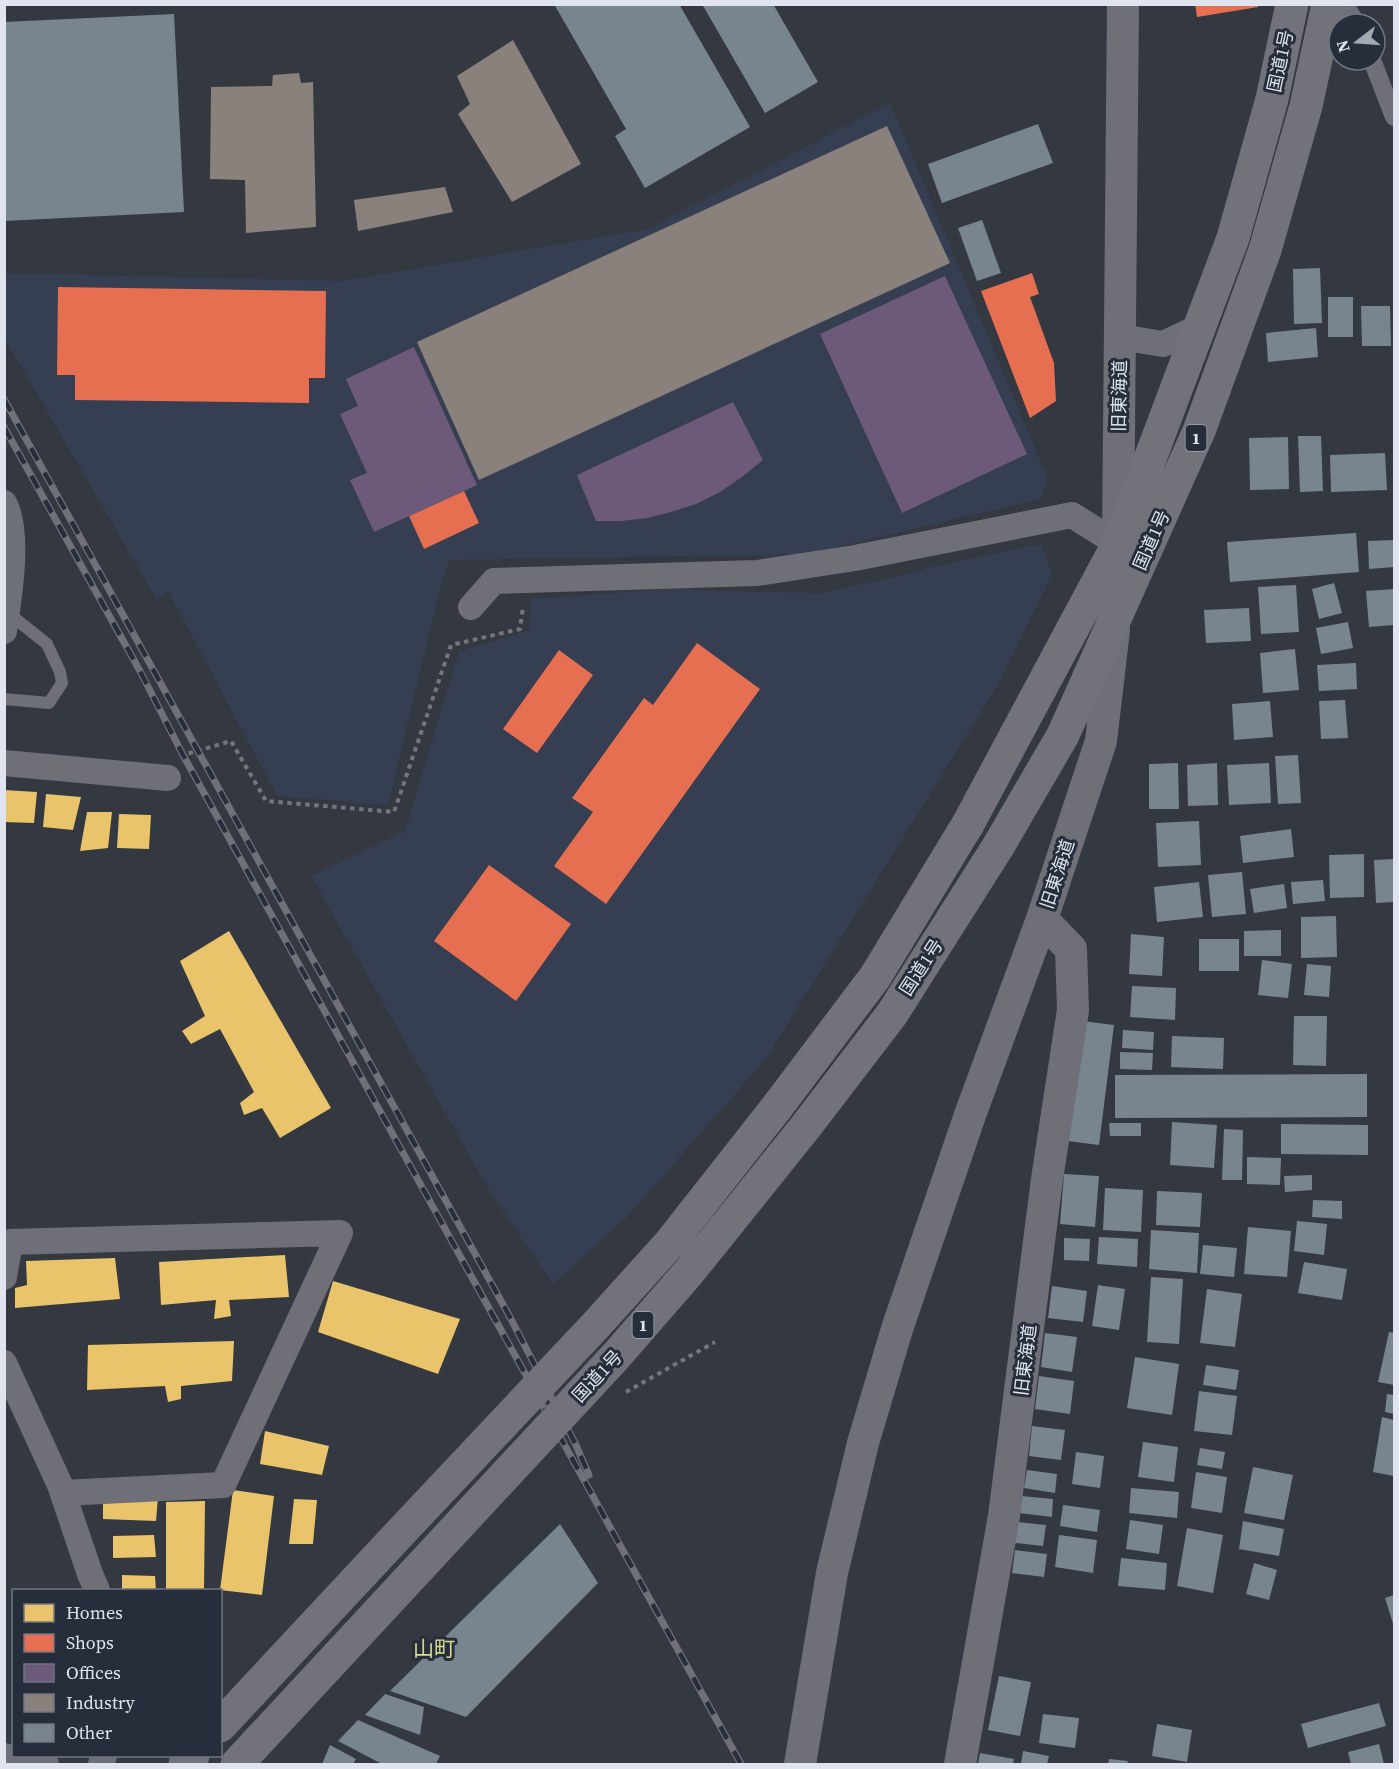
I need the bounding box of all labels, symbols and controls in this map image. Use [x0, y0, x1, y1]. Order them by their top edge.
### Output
north arrow [1327, 12, 1387, 72]
street label: 国道1号 [1261, 28, 1299, 94]
text: N [1330, 37, 1355, 55]
street label: 旧東海道 [1106, 360, 1132, 432]
road number: 1 [1186, 425, 1206, 451]
street label: 国道1号 [1127, 506, 1175, 574]
street label: 旧東海道 [1034, 836, 1080, 912]
street label: 国道1号 [893, 934, 949, 1000]
road number: 1 [632, 1312, 654, 1338]
street label: 旧東海道 [1008, 1323, 1042, 1397]
street label: 国道1号 [566, 1344, 628, 1408]
legend [12, 1589, 222, 1757]
text: Homes [66, 1600, 123, 1625]
text: Shops [66, 1630, 114, 1655]
district label: 山町 [413, 1634, 455, 1663]
text: Offices [66, 1660, 121, 1685]
text: Industry [66, 1690, 136, 1715]
text: Other [66, 1720, 113, 1745]

